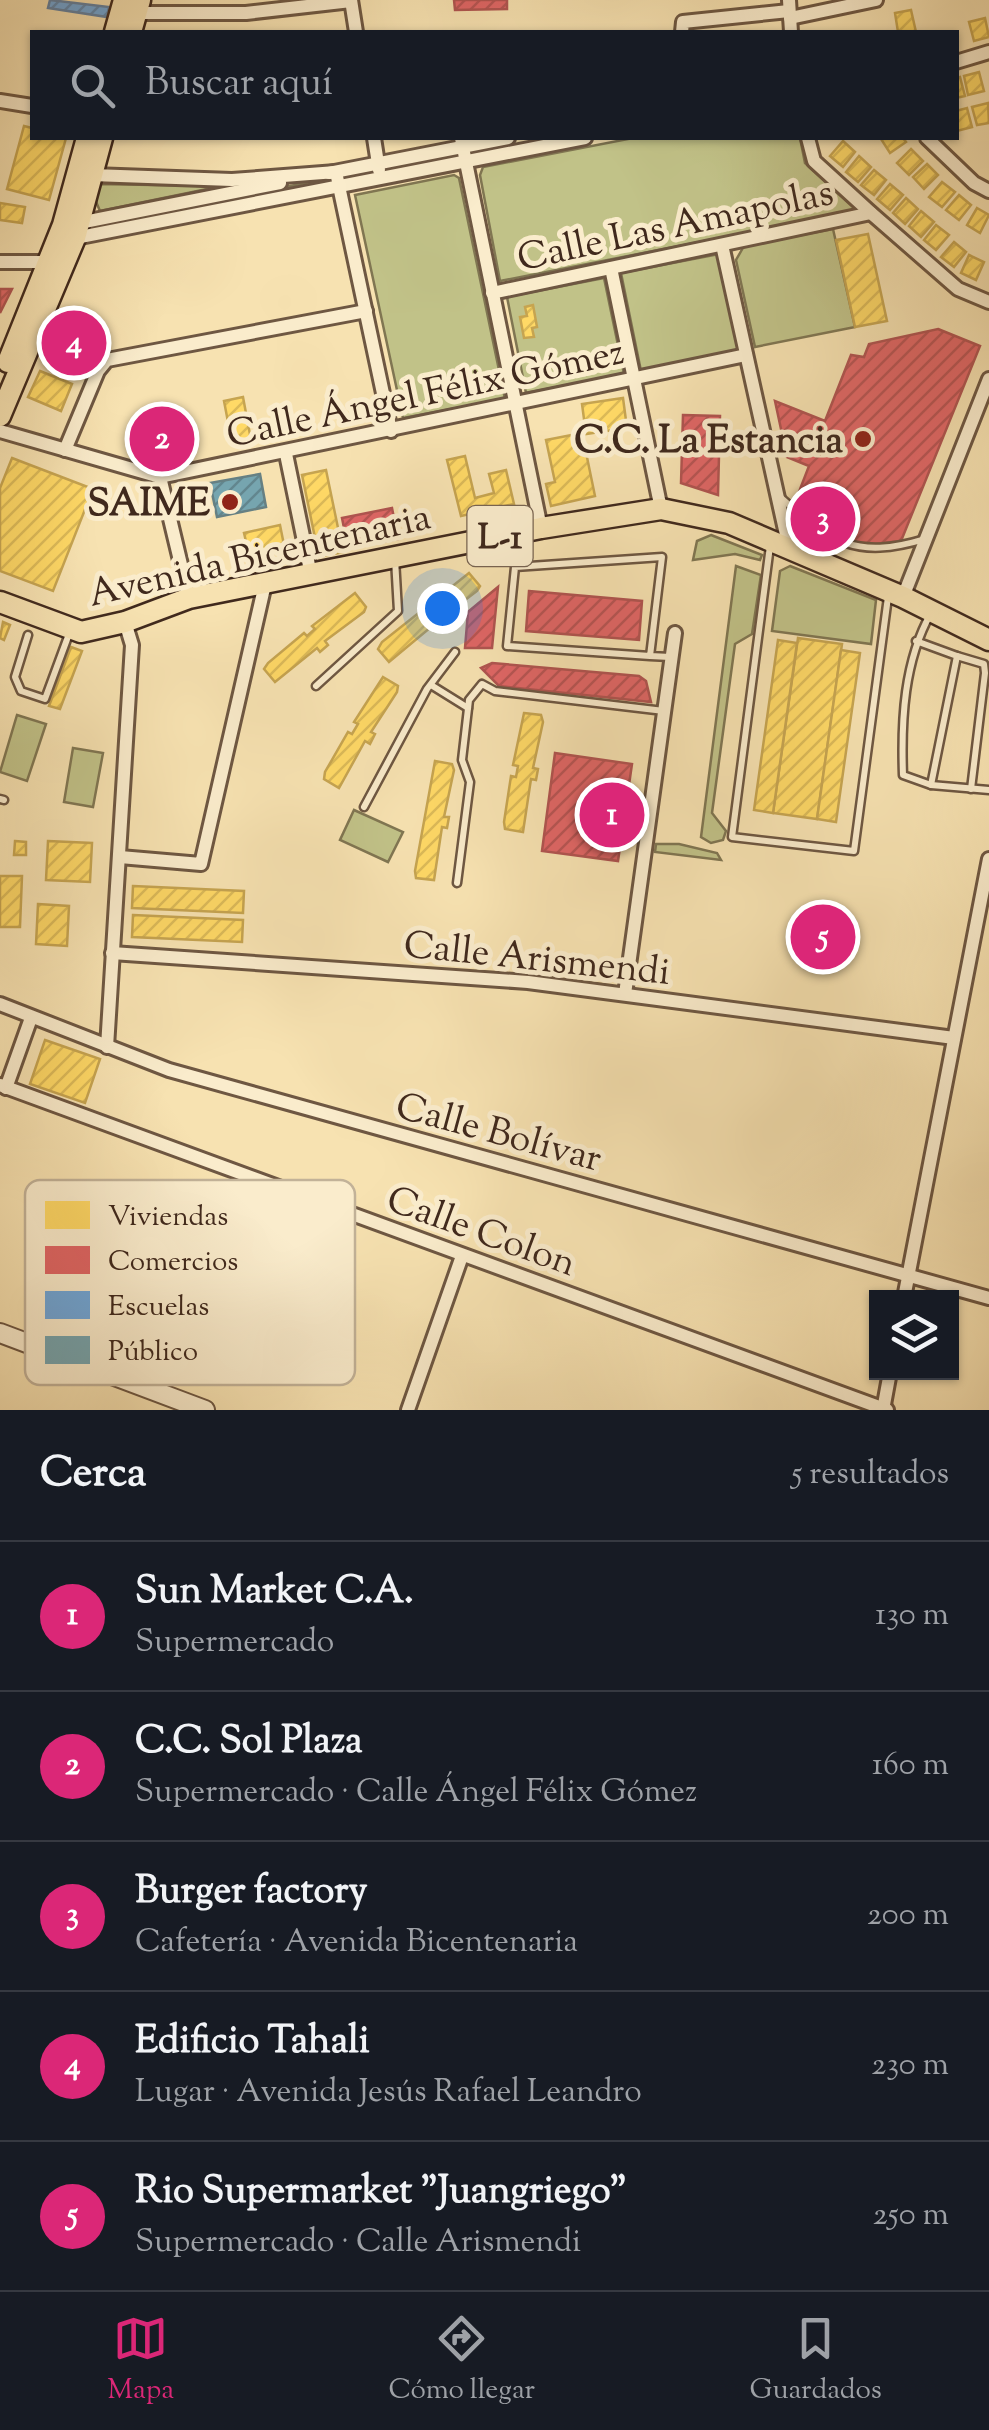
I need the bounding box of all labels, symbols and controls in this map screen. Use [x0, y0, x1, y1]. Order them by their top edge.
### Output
search box [30, 30, 959, 140]
icon: search [65, 58, 120, 113]
text: Buscar aquí [145, 58, 333, 112]
street label: Calle Las Amapolas [513, 168, 839, 288]
pin: 4 [42, 306, 106, 380]
street label: Calle Ángel Félix Gómez [222, 326, 630, 464]
pin: 2 [130, 402, 194, 476]
place label: C.C. La Estancia [574, 416, 843, 470]
marker: C.C. La Estancia [852, 428, 874, 450]
place label: SAIME [87, 479, 210, 533]
pin: 3 [790, 482, 856, 556]
marker: SAIME [219, 491, 241, 513]
street label: Avenida Bicentenaria [83, 492, 436, 624]
road number: L-1 [468, 506, 532, 566]
your location [417, 583, 468, 634]
pin: 1 [580, 778, 644, 852]
pin: 5 [790, 900, 856, 974]
street label: Calle Arismendi [401, 920, 672, 1002]
street label: Calle Bolívar [389, 1081, 607, 1188]
street label: Calle Colon [378, 1175, 583, 1293]
legend [25, 1180, 355, 1385]
text: Viviendas [108, 1198, 228, 1238]
text: Comercios [108, 1243, 238, 1283]
text: Escuelas [108, 1288, 209, 1328]
map controls [869, 1290, 959, 1380]
button: layers [869, 1290, 959, 1380]
text: Público [108, 1333, 198, 1373]
text: Cerca [40, 1445, 146, 1505]
text: 5 resultados [792, 1452, 949, 1498]
text: Sun Market C.A. [135, 1566, 414, 1620]
text: 1 [67, 1593, 78, 1639]
text: 130 m [875, 1593, 949, 1639]
text: Supermercado [135, 1620, 334, 1666]
text: C.C. Sol Plaza [135, 1716, 363, 1770]
text: 2 [65, 1743, 80, 1789]
text: 160 m [872, 1743, 949, 1789]
text: Supermercado · Calle Ángel Félix Gómez [135, 1770, 697, 1816]
text: Burger factory [135, 1866, 368, 1920]
text: 3 [66, 1893, 79, 1939]
text: 200 m [867, 1893, 949, 1939]
text: Cafetería · Avenida Bicentenaria [135, 1920, 578, 1966]
text: Edificio Tahali [135, 2016, 370, 2070]
text: 4 [64, 2043, 81, 2089]
text: 230 m [871, 2043, 949, 2089]
text: Lugar · Avenida Jesús Rafael Leandro [135, 2070, 642, 2116]
text: Rio Supermarket "Juangriego" [135, 2166, 627, 2220]
text: 5 [67, 2193, 78, 2239]
text: 250 m [873, 2193, 949, 2239]
text: Supermercado · Calle Arismendi [135, 2220, 581, 2266]
tab: Mapa [107, 2311, 174, 2411]
tab: Cómo llegar [389, 2311, 535, 2411]
tab: Guardados [749, 2311, 882, 2411]

